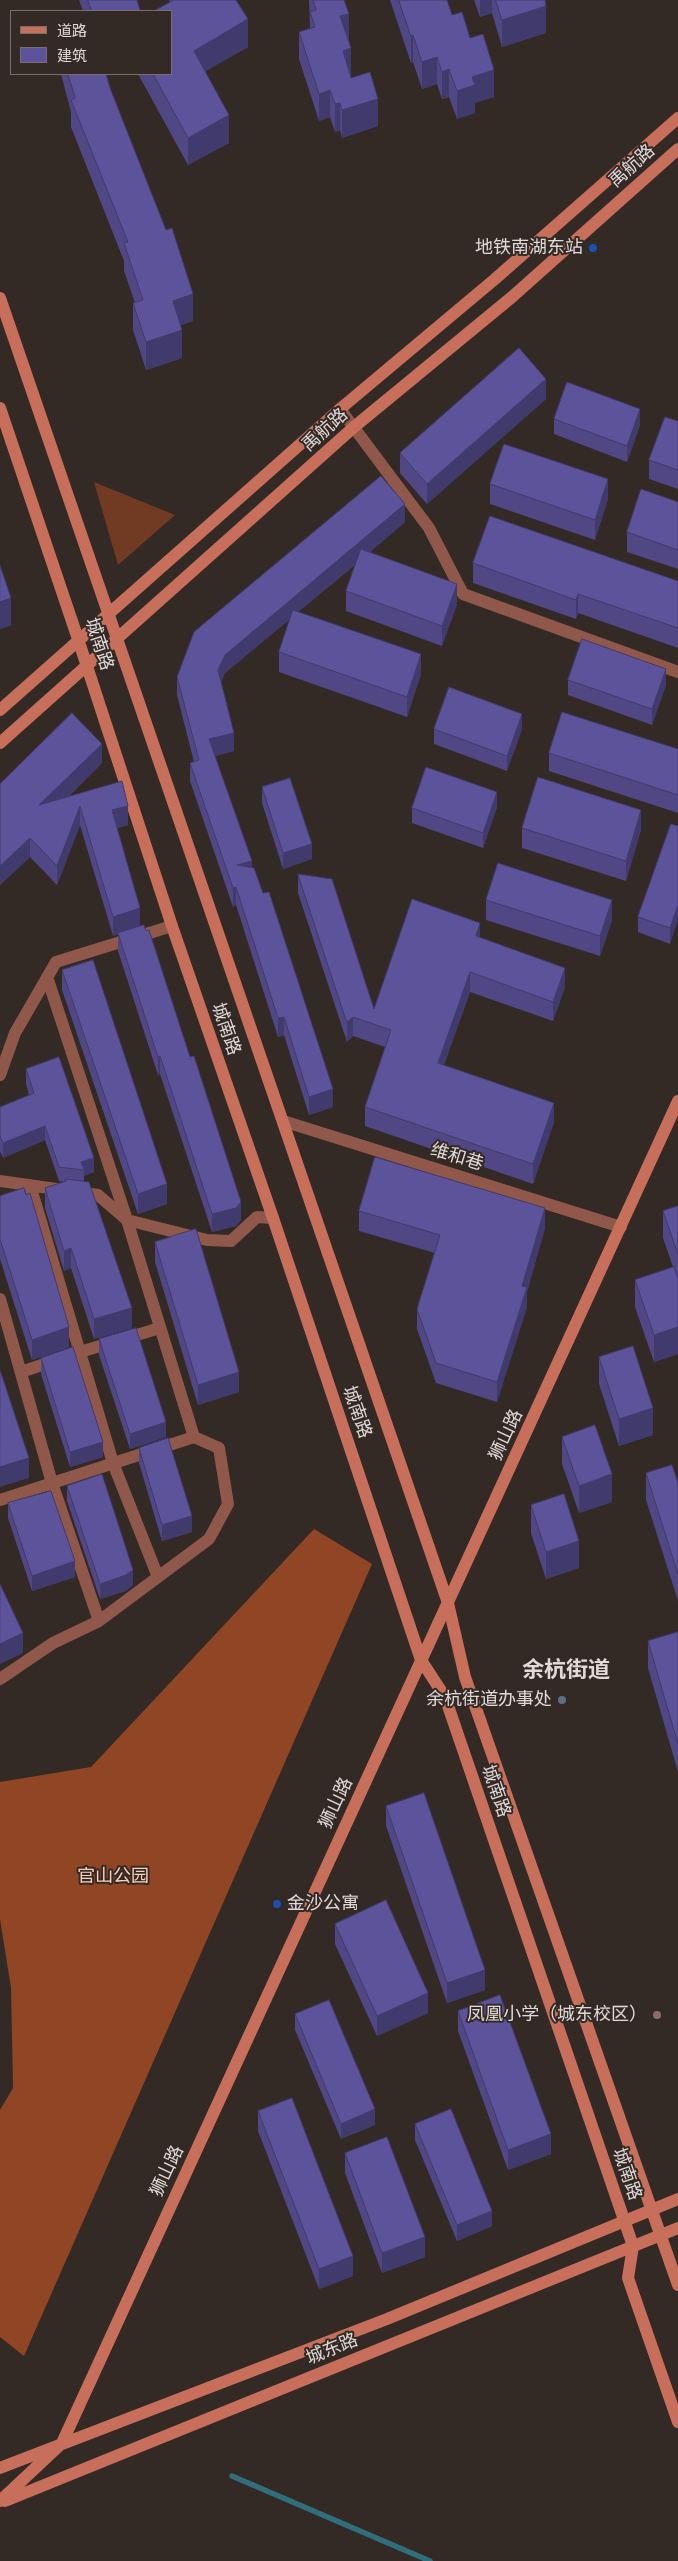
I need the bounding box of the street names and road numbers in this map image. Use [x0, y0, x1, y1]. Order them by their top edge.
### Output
street label: 禹航路 [605, 140, 659, 192]
street label: 禹航路 [298, 404, 352, 456]
street label: 城南路 [80, 615, 118, 673]
street label: 城南路 [207, 1000, 245, 1058]
street label: 维和巷 [428, 1139, 486, 1175]
street label: 城南路 [338, 1383, 376, 1441]
street label: 狮山路 [485, 1406, 527, 1464]
street label: 城南路 [477, 1762, 515, 1820]
street label: 狮山路 [315, 1774, 357, 1832]
street label: 狮山路 [146, 2142, 188, 2200]
street label: 城南路 [608, 2145, 646, 2203]
street label: 城东路 [303, 2329, 361, 2369]

